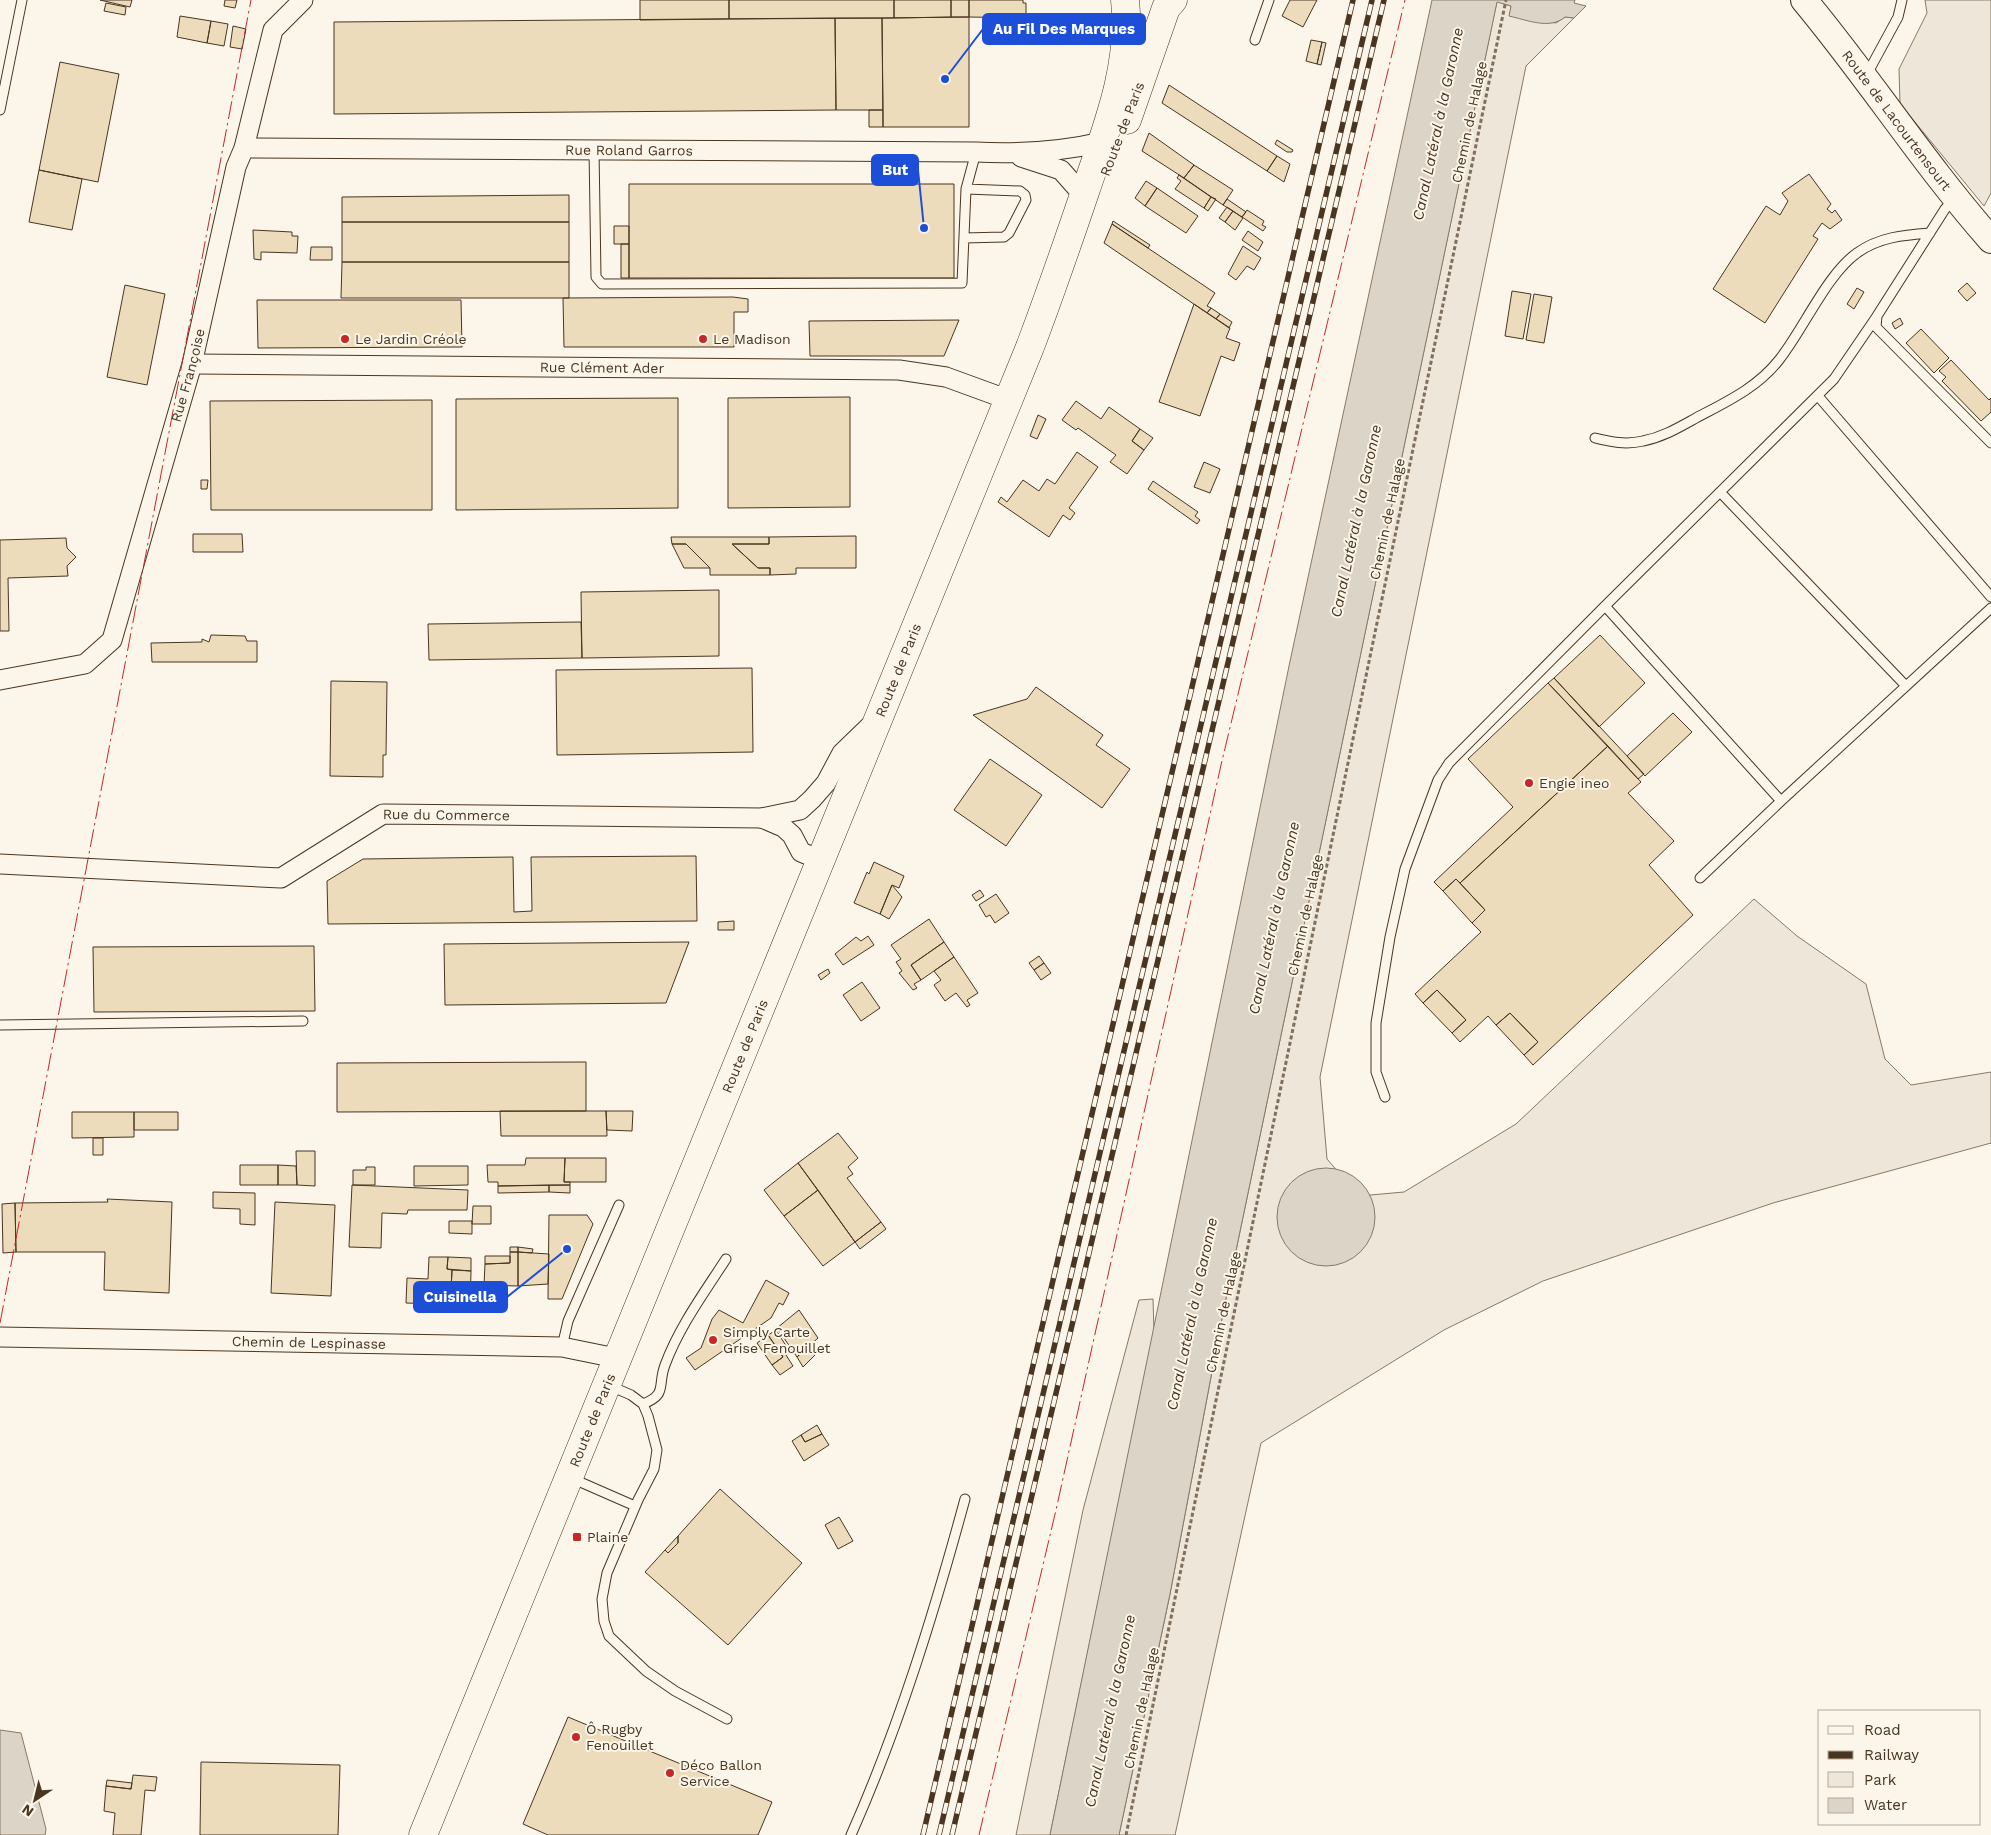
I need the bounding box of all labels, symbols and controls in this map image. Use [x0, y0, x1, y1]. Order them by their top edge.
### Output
callout: Au Fil Des Marques [983, 14, 1145, 44]
text: Au Fil Des Marques [993, 20, 1135, 38]
water label: Canal Latéral à la Garonne [1409, 26, 1467, 222]
street label: Route de Lacourtensourt [1839, 47, 1955, 194]
street label: Chemin de Halage [1448, 60, 1490, 184]
street label: Route de Paris [1097, 80, 1147, 178]
street label: Rue Roland Garros [565, 142, 693, 158]
callout: But [872, 155, 918, 185]
text: But [882, 161, 908, 179]
street label: Rue Françoise [168, 327, 208, 424]
place label: Le Jardin Créole [355, 331, 467, 347]
place label: Le Madison [713, 331, 791, 347]
marker: Le Jardin Créole [339, 333, 351, 345]
marker: Le Madison [697, 333, 709, 345]
street label: Rue Clément Ader [540, 359, 665, 376]
water label: Canal Latéral à la Garonne [1327, 423, 1385, 619]
street label: Chemin de Halage [1366, 457, 1408, 581]
street label: Route de Paris [872, 621, 924, 719]
place label: Engie ineo [1539, 775, 1610, 791]
marker: Engie ineo [1523, 777, 1535, 789]
street label: Rue du Commerce [383, 806, 510, 823]
water label: Canal Latéral à la Garonne [1245, 820, 1303, 1016]
street label: Chemin de Halage [1284, 853, 1326, 977]
street label: Route de Paris [719, 997, 771, 1095]
water label: Canal Latéral à la Garonne [1163, 1216, 1221, 1412]
street label: Chemin de Halage [1202, 1250, 1244, 1374]
callout: Cuisinella [414, 1282, 507, 1312]
text: Cuisinella [424, 1288, 497, 1306]
place label: Simply Carte Grise Fenouillet [723, 1324, 831, 1356]
street label: Chemin de Lespinasse [232, 1333, 386, 1352]
marker: Simply Carte Grise Fenouillet [707, 1334, 719, 1346]
street label: Route de Paris [566, 1371, 618, 1469]
place label: Plaine [587, 1529, 628, 1545]
marker: Plaine [571, 1531, 583, 1543]
water label: Canal Latéral à la Garonne [1081, 1613, 1139, 1809]
street label: Chemin de Halage [1120, 1646, 1162, 1770]
legend [1818, 1710, 1981, 1825]
place label: Ô Rugby Fenouillet [586, 1721, 654, 1753]
text: Road [1864, 1721, 1901, 1739]
marker: Ô Rugby Fenouillet [570, 1731, 582, 1743]
text: Railway [1864, 1746, 1919, 1764]
place label: Déco Ballon Service [680, 1757, 762, 1789]
marker: Déco Ballon Service [664, 1767, 676, 1779]
text: Park [1864, 1771, 1897, 1789]
north arrow [10, 1775, 60, 1825]
text: Water [1864, 1796, 1907, 1814]
text: N [19, 1801, 36, 1820]

